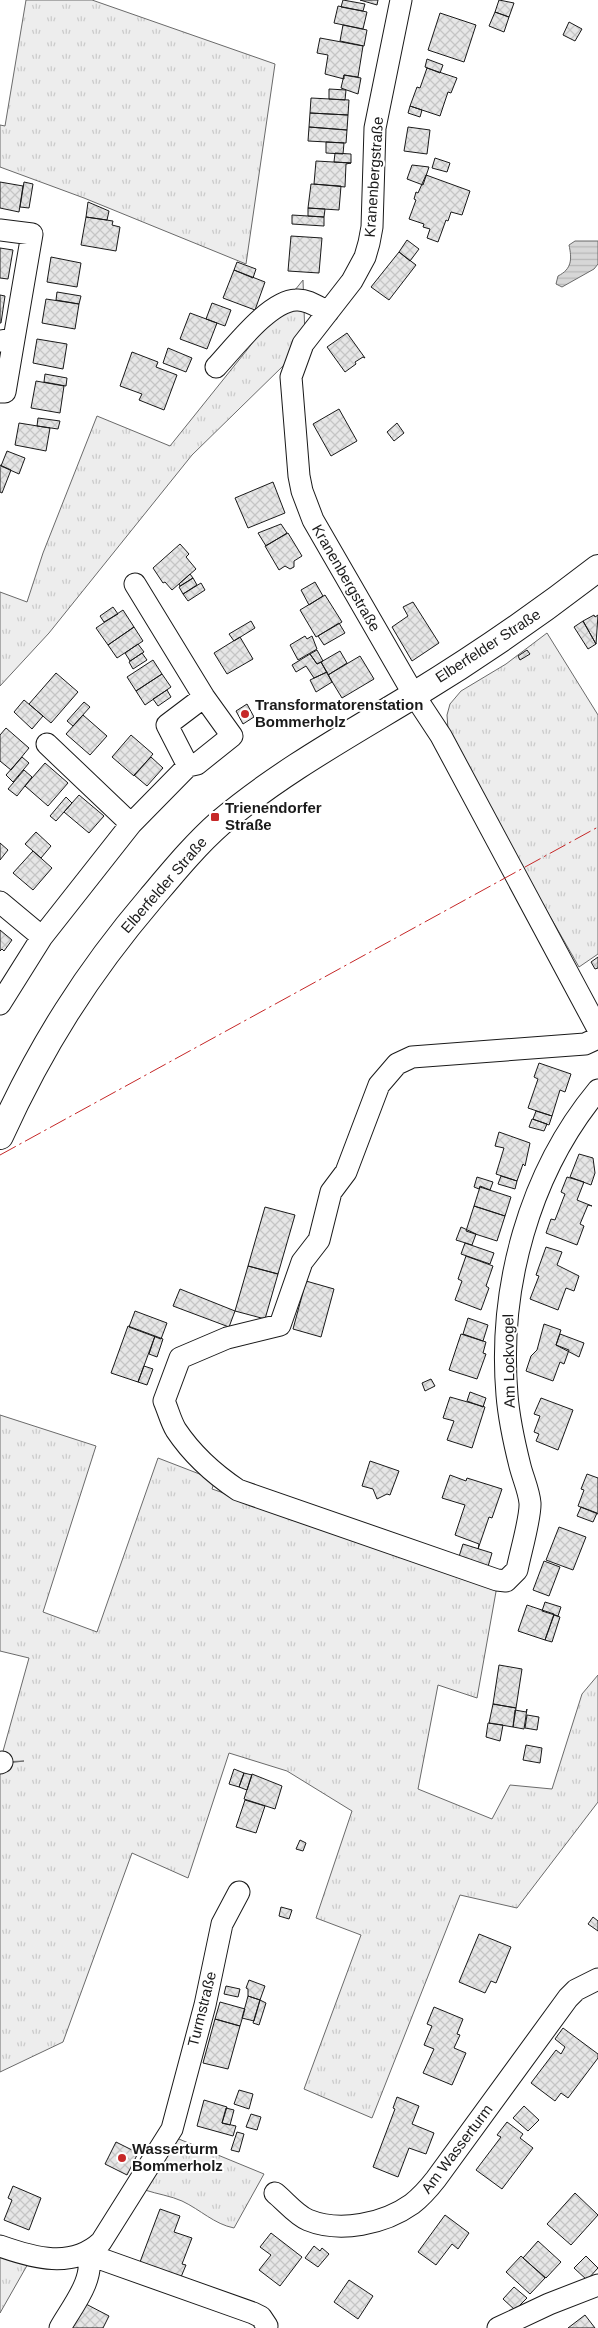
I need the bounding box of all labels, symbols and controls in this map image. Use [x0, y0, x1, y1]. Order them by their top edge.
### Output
street label: Kranenbergstraße [361, 116, 386, 238]
street label: Kranenbergstraße [309, 521, 384, 634]
street label: Elberfelder Straße [432, 605, 543, 686]
place label: Transformatorenstation Bommerholz [255, 696, 423, 730]
marker: Transformatorenstation Bommerholz [239, 708, 251, 720]
place label: Trienendorfer Straße [225, 799, 322, 833]
marker: Trienendorfer Straße [209, 811, 221, 823]
street label: Elberfelder Straße [117, 833, 210, 936]
street label: Am Lockvogel [499, 1314, 518, 1408]
street label: Turmstraße [184, 1969, 219, 2048]
street label: Am Wasserturm [418, 2101, 496, 2197]
place label: Wasserturm Bommerholz [132, 2140, 223, 2174]
marker: Wasserturm Bommerholz [116, 2152, 128, 2164]

